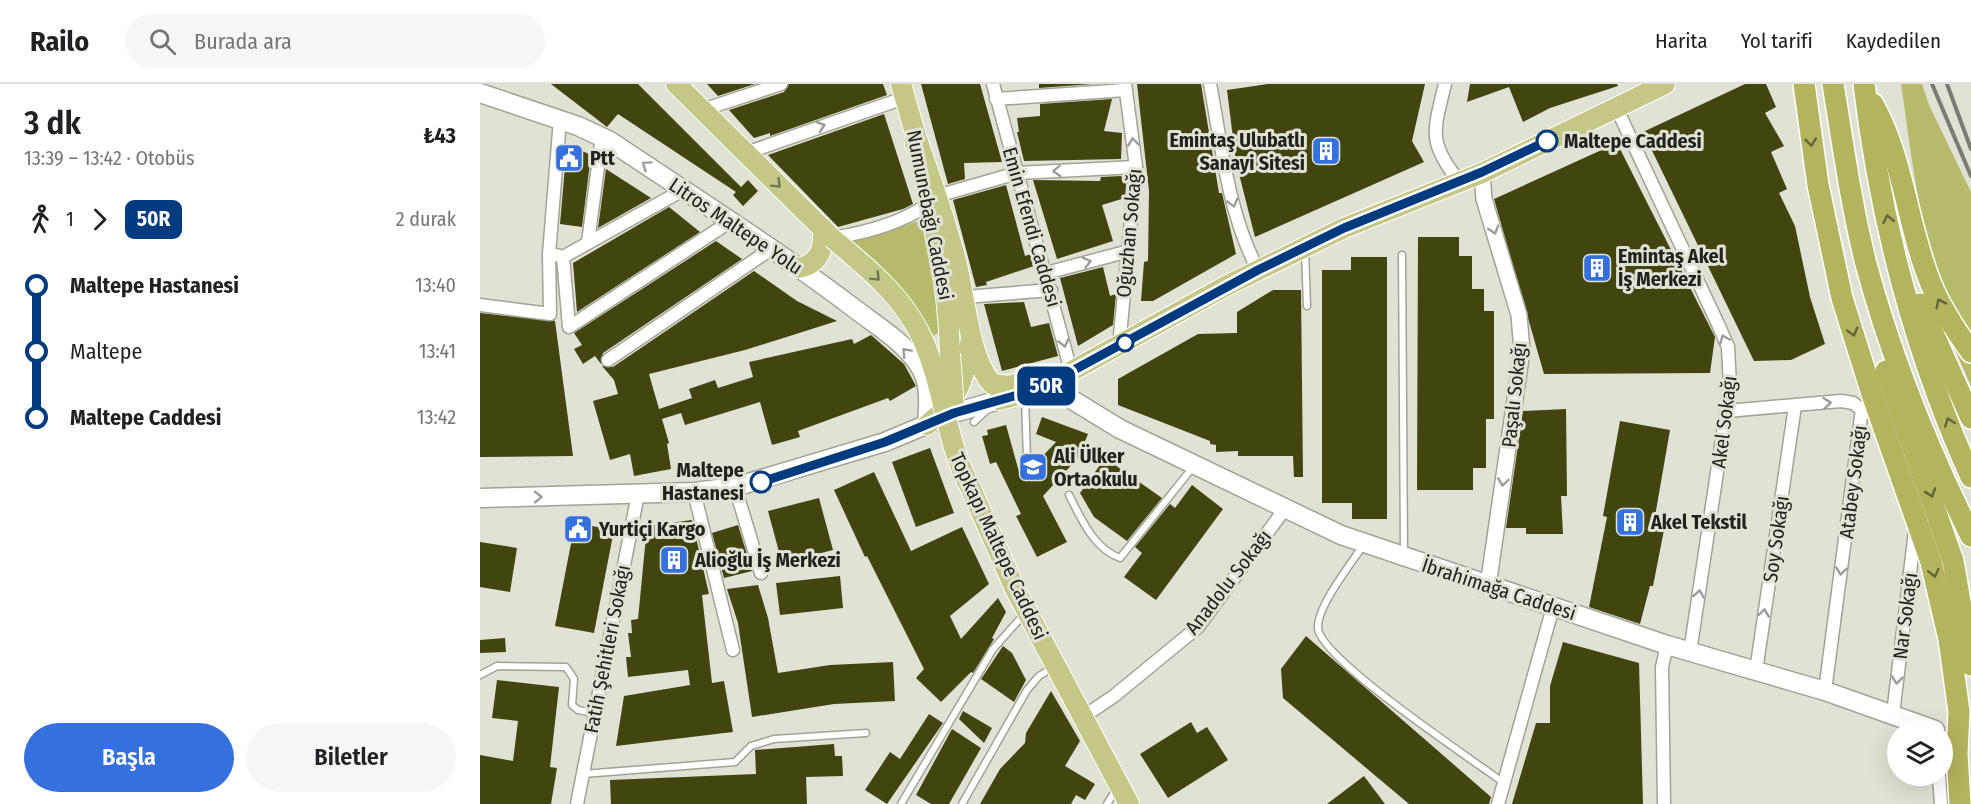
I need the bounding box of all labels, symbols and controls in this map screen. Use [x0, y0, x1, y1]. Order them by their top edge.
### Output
search box [125, 14, 545, 68]
text: Railo [30, 25, 89, 58]
icon: search [146, 25, 179, 58]
text: Burada ara [194, 28, 292, 55]
text: Harita [1655, 28, 1708, 54]
text: Yol tarifi [1741, 28, 1813, 54]
text: Kaydedilen [1846, 28, 1941, 54]
text: 3 dk [24, 103, 81, 143]
one-way arrow [816, 121, 826, 134]
text: ₺43 [423, 122, 456, 149]
street label: Numunebağı Caddesi [902, 128, 958, 302]
place label: Emintaş Ulubatlı Sanayi Sitesi [1170, 128, 1305, 175]
place label: Maltepe Caddesi [1564, 129, 1702, 153]
marker: Maltepe Caddesi [1536, 130, 1558, 152]
building icon: Emintaş Ulubatlı Sanayi Sitesi [1310, 135, 1342, 167]
one-way arrow [1127, 137, 1140, 146]
one-way arrow [1804, 138, 1817, 147]
public building icon: Ptt [553, 142, 585, 174]
street label: Emin Efendi Caddesi [998, 144, 1066, 310]
text: 13:39 – 13:42 · Otobüs [24, 146, 194, 170]
place label: Ptt [590, 146, 616, 170]
one-way arrow [641, 161, 652, 172]
one-way arrow [1052, 165, 1061, 178]
street label: Oğuzhan Sokağı [1111, 168, 1147, 298]
street label: Litros Maltepe Yolu [665, 172, 807, 280]
one-way arrow [770, 177, 781, 188]
one-way arrow [1226, 197, 1238, 208]
icon: walk [24, 203, 57, 236]
icon: forward [83, 203, 116, 236]
text: 50R [137, 206, 170, 232]
text: 1 [66, 207, 74, 231]
text: 2 durak [396, 207, 456, 231]
one-way arrow [1882, 215, 1895, 225]
one-way arrow [1487, 224, 1499, 235]
place label: Emintaş Akel İş Merkezi [1618, 244, 1725, 291]
building icon: Emintaş Akel İş Merkezi [1581, 252, 1613, 284]
one-way arrow [1081, 257, 1092, 269]
one-way arrow [869, 270, 880, 280]
text: Maltepe Hastanesi [70, 272, 239, 299]
text: 13:40 [415, 273, 456, 297]
one-way arrow [1936, 298, 1948, 309]
one-way arrow [1846, 327, 1858, 337]
unlabelled marker [1116, 334, 1134, 352]
one-way arrow [1719, 335, 1731, 346]
text: Maltepe [70, 338, 142, 365]
one-way arrow [1056, 338, 1069, 348]
text: 13:41 [419, 339, 456, 363]
street label: Paşalı Sokağı [1497, 341, 1532, 449]
one-way arrow [902, 348, 913, 358]
line badge: 50R [1012, 366, 1080, 406]
text: 50R [1029, 373, 1063, 399]
street label: Akel Sokağı [1706, 374, 1742, 470]
one-way arrow [1822, 397, 1831, 410]
text: Maltepe Caddesi [70, 404, 221, 431]
text: 13:42 [417, 405, 456, 429]
one-way arrow [1944, 418, 1956, 429]
street label: Atabey Sokağı [1834, 424, 1872, 540]
place label: Ali Ülker Ortaokulu [1053, 444, 1138, 491]
street label: Topkapı Maltepe Caddesi [945, 449, 1053, 643]
school or university icon: Ali Ülker Ortaokulu [1017, 451, 1049, 483]
place label: Maltepe Hastanesi [662, 458, 744, 505]
marker: Maltepe Hastanesi [750, 471, 772, 493]
one-way arrow [1498, 478, 1510, 487]
one-way arrow [1924, 487, 1936, 497]
one-way arrow [534, 490, 543, 503]
street label: Soy Sokağı [1758, 494, 1794, 584]
building icon: Akel Tekstil [1614, 506, 1646, 538]
place label: Akel Tekstil [1650, 510, 1747, 534]
public building icon: Yurtiçi Kargo [562, 513, 594, 545]
place label: Yurtiçi Kargo [598, 517, 706, 541]
street label: Anadolu Sokağı [1180, 525, 1276, 639]
building icon: Alioğlu İş Merkezi [658, 544, 690, 576]
place label: Alioğlu İş Merkezi [694, 548, 841, 572]
street label: İbrahimağa Caddesi [1419, 553, 1579, 625]
street label: Fatih Şehitleri Sokağı [579, 563, 636, 736]
one-way arrow [1835, 566, 1848, 576]
one-way arrow [1926, 568, 1939, 578]
street label: Nar Sokağı [1888, 571, 1922, 661]
one-way arrow [1692, 589, 1705, 599]
one-way arrow [1758, 609, 1770, 618]
one-way arrow [1892, 675, 1904, 684]
map controls [1887, 720, 1953, 786]
button: layers [1887, 720, 1953, 786]
button: Başla [24, 723, 234, 792]
button: Biletler [246, 723, 456, 792]

